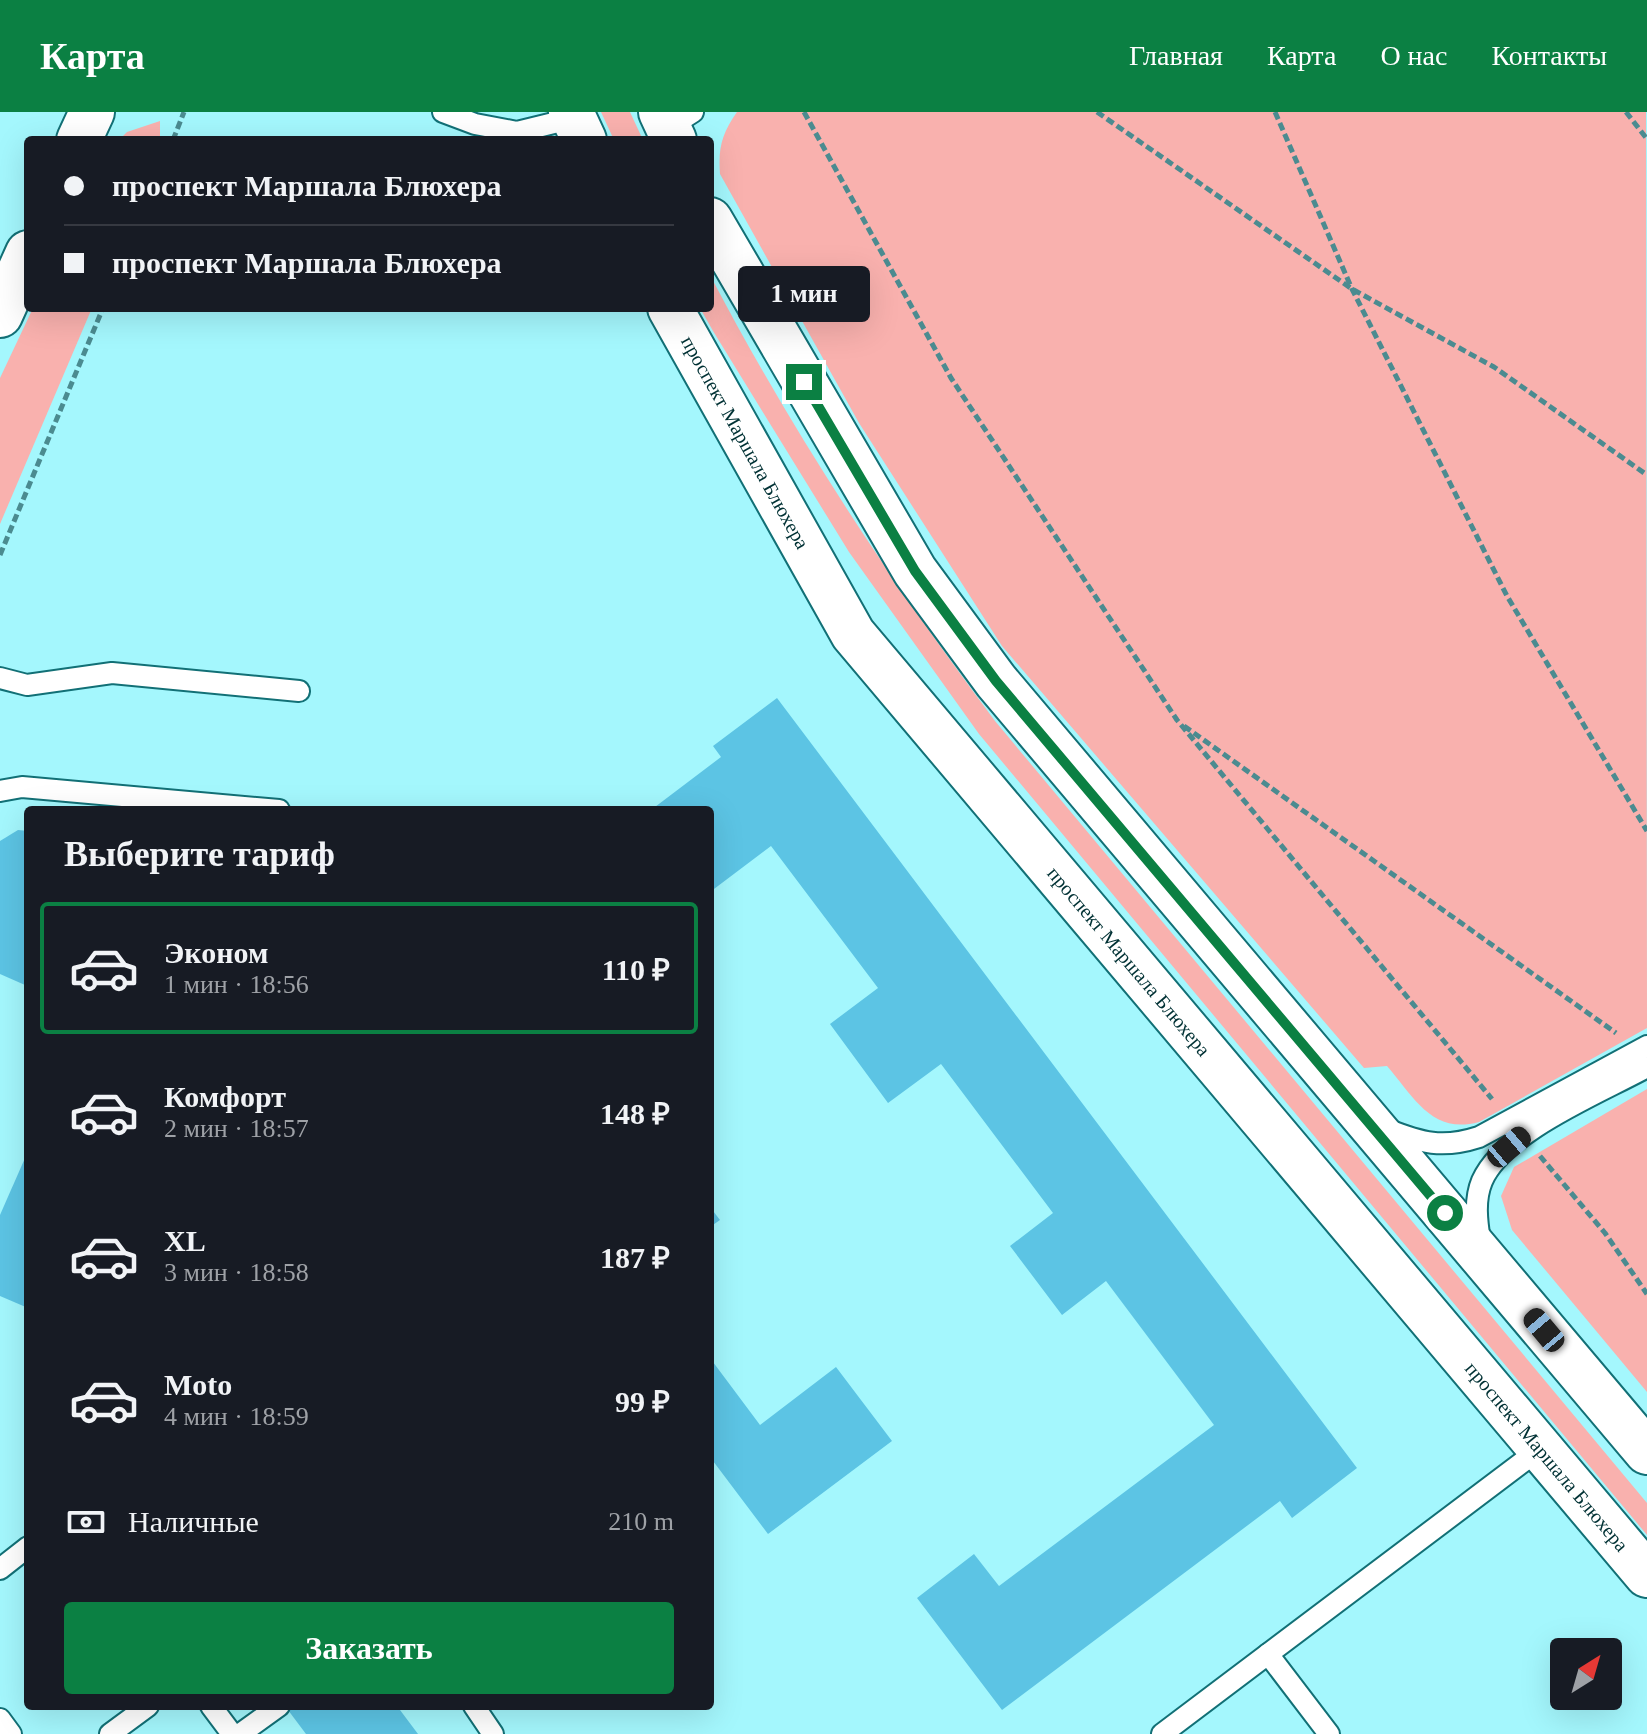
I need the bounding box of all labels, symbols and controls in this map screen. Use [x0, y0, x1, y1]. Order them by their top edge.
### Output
text: Карта [40, 35, 145, 77]
text: Главная [1129, 40, 1223, 71]
text: Карта [1267, 40, 1336, 71]
text: О нас [1380, 40, 1447, 71]
text: Контакты [1491, 40, 1607, 71]
text: проспект Маршала Блюхера [112, 169, 502, 202]
text: проспект Маршала Блюхера [112, 246, 502, 279]
callout: 1 мин [738, 266, 870, 322]
text: 1 мин [770, 279, 838, 308]
street label: проспект Маршала Блюхера [677, 332, 814, 553]
route end [786, 364, 822, 400]
text: Выберите тариф [64, 834, 335, 874]
street label: проспект Маршала Блюхера [1043, 862, 1215, 1060]
icon: car [68, 932, 140, 1004]
text: Эконом [164, 936, 268, 969]
text: 110 ₽ [602, 953, 670, 986]
text: 1 мин · 18:56 [164, 970, 309, 999]
icon: car [68, 1076, 140, 1148]
text: Комфорт [164, 1080, 286, 1113]
text: 148 ₽ [600, 1097, 670, 1130]
text: 2 мин · 18:57 [164, 1114, 309, 1143]
car [1483, 1122, 1535, 1172]
route start [1427, 1195, 1463, 1231]
icon: car [68, 1220, 140, 1292]
text: XL [164, 1224, 206, 1257]
text: 187 ₽ [600, 1241, 670, 1274]
text: 3 мин · 18:58 [164, 1258, 309, 1287]
car [1519, 1304, 1569, 1356]
street label: проспект Маршала Блюхера [1461, 1357, 1633, 1556]
icon: car [68, 1364, 140, 1436]
text: Moto [164, 1368, 232, 1401]
text: 99 ₽ [615, 1385, 670, 1418]
text: 4 мин · 18:59 [164, 1402, 309, 1431]
icon: cash [64, 1500, 108, 1544]
text: Наличные [128, 1505, 259, 1538]
text: 210 m [608, 1507, 674, 1536]
button: Заказать [64, 1602, 674, 1694]
north arrow [1550, 1638, 1622, 1710]
map controls [1550, 1638, 1622, 1710]

